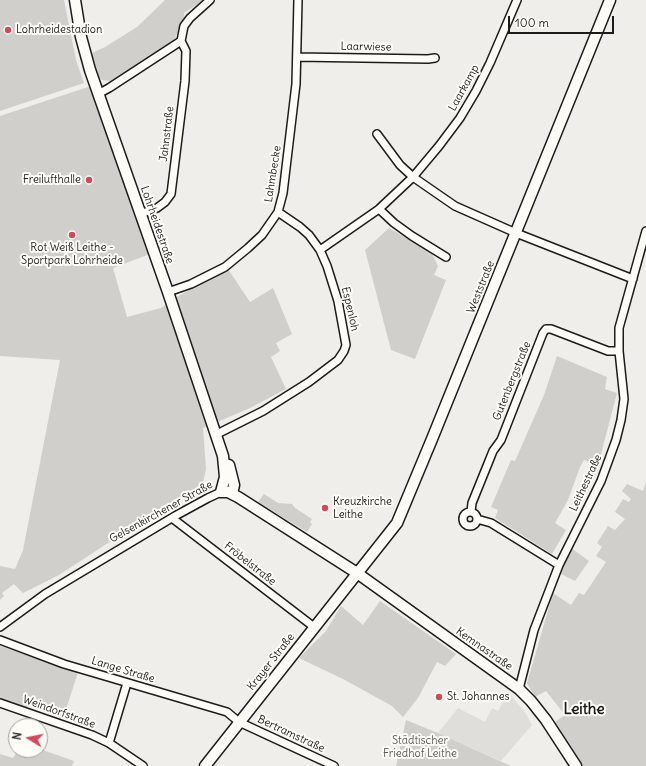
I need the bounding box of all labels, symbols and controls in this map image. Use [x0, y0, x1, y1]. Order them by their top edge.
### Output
scale bar [510, 8, 616, 34]
text: 100 m [515, 15, 549, 30]
place label: Lohrheidestadion [16, 23, 102, 37]
marker: Lohrheidestadion [3, 25, 13, 35]
street label: Laarwiese [340, 40, 392, 54]
street label: Laarkamp [446, 63, 482, 113]
street label: Jahnstraße [157, 105, 177, 163]
street label: Lahmbecke [262, 145, 284, 203]
place label: Freilufthalle [23, 173, 81, 187]
marker: Freilufthalle [84, 175, 94, 185]
street label: Lohrheidestraße [138, 184, 176, 266]
marker: Rot Weiß Leithe - Sportpark Lohrheide [67, 230, 77, 240]
place label: Rot Weiß Leithe - Sportpark Lohrheide [21, 241, 123, 267]
street label: Weststraße [464, 259, 498, 315]
street label: Espenloh [339, 286, 361, 332]
street label: Gutenbergstraße [490, 340, 534, 422]
street label: Leithestraße [567, 452, 605, 514]
street label: Gelsenkirchener Straße [107, 478, 215, 546]
place label: Kreuzkirche Leithe [333, 495, 392, 521]
marker: Kreuzkirche Leithe [320, 503, 330, 513]
street label: Fröbelstraße [221, 540, 279, 588]
street label: Kemnastraße [453, 625, 515, 673]
street label: Krayer Straße [245, 631, 297, 693]
street label: Lange Straße [90, 654, 156, 686]
place label: St. Johannes [447, 690, 510, 704]
marker: St. Johannes [434, 692, 444, 702]
street label: Weindorfstraße [21, 693, 97, 731]
district label: Leithe [564, 701, 604, 719]
street label: Bertramstraße [255, 713, 327, 755]
north arrow [8, 718, 48, 758]
text: N [10, 731, 25, 741]
park label: Städtischer Friedhof Leithe [383, 734, 457, 760]

